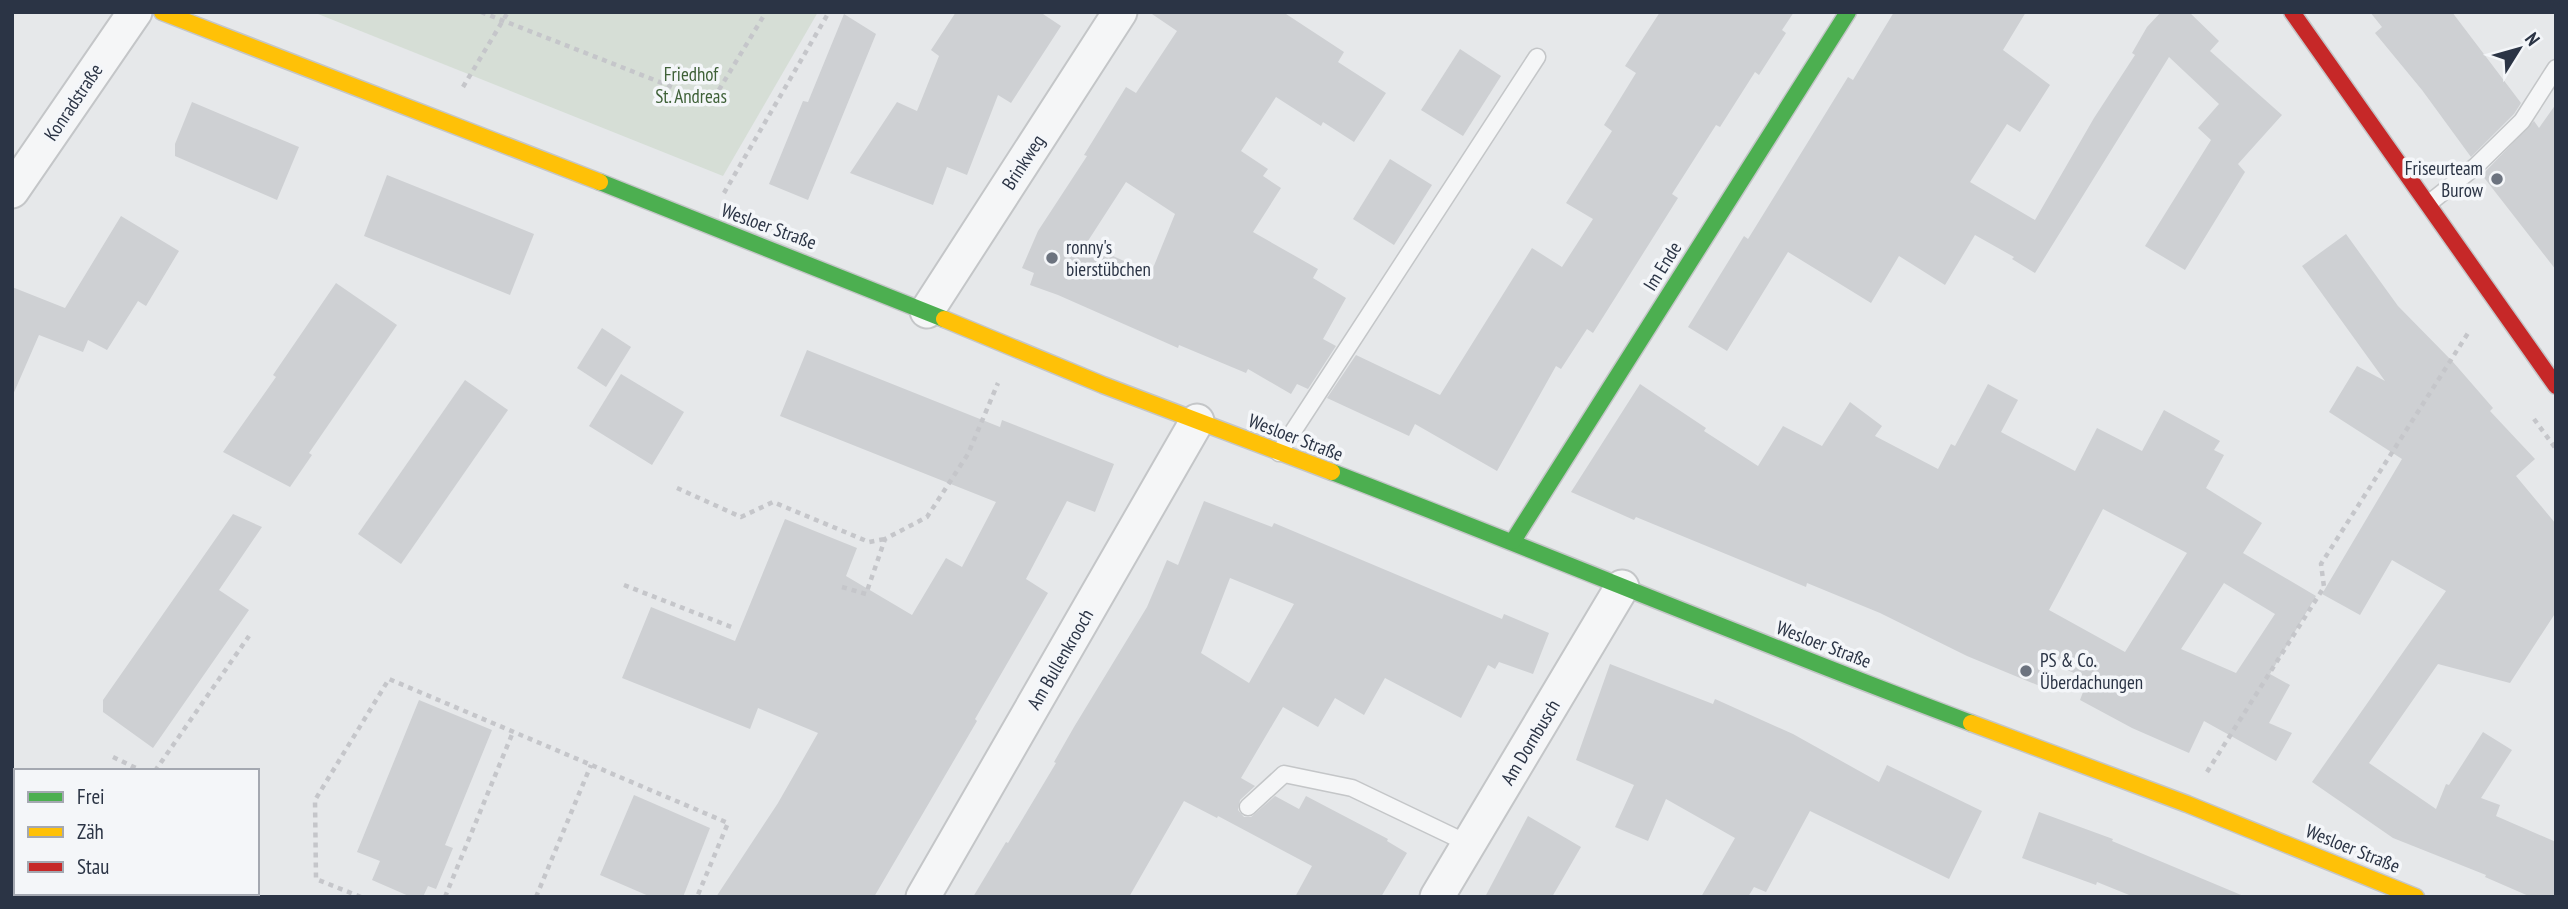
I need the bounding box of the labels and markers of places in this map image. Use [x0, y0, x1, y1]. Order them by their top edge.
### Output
place label: Friseurteam Burow [2405, 156, 2484, 202]
marker: Friseurteam Burow [2489, 171, 2505, 187]
place label: ronny's bierstübchen [1066, 235, 1151, 281]
marker: ronny's bierstübchen [1044, 250, 1060, 266]
place label: PS & Co. Überdachungen [2040, 648, 2143, 694]
marker: PS & Co. Überdachungen [2018, 663, 2034, 679]

